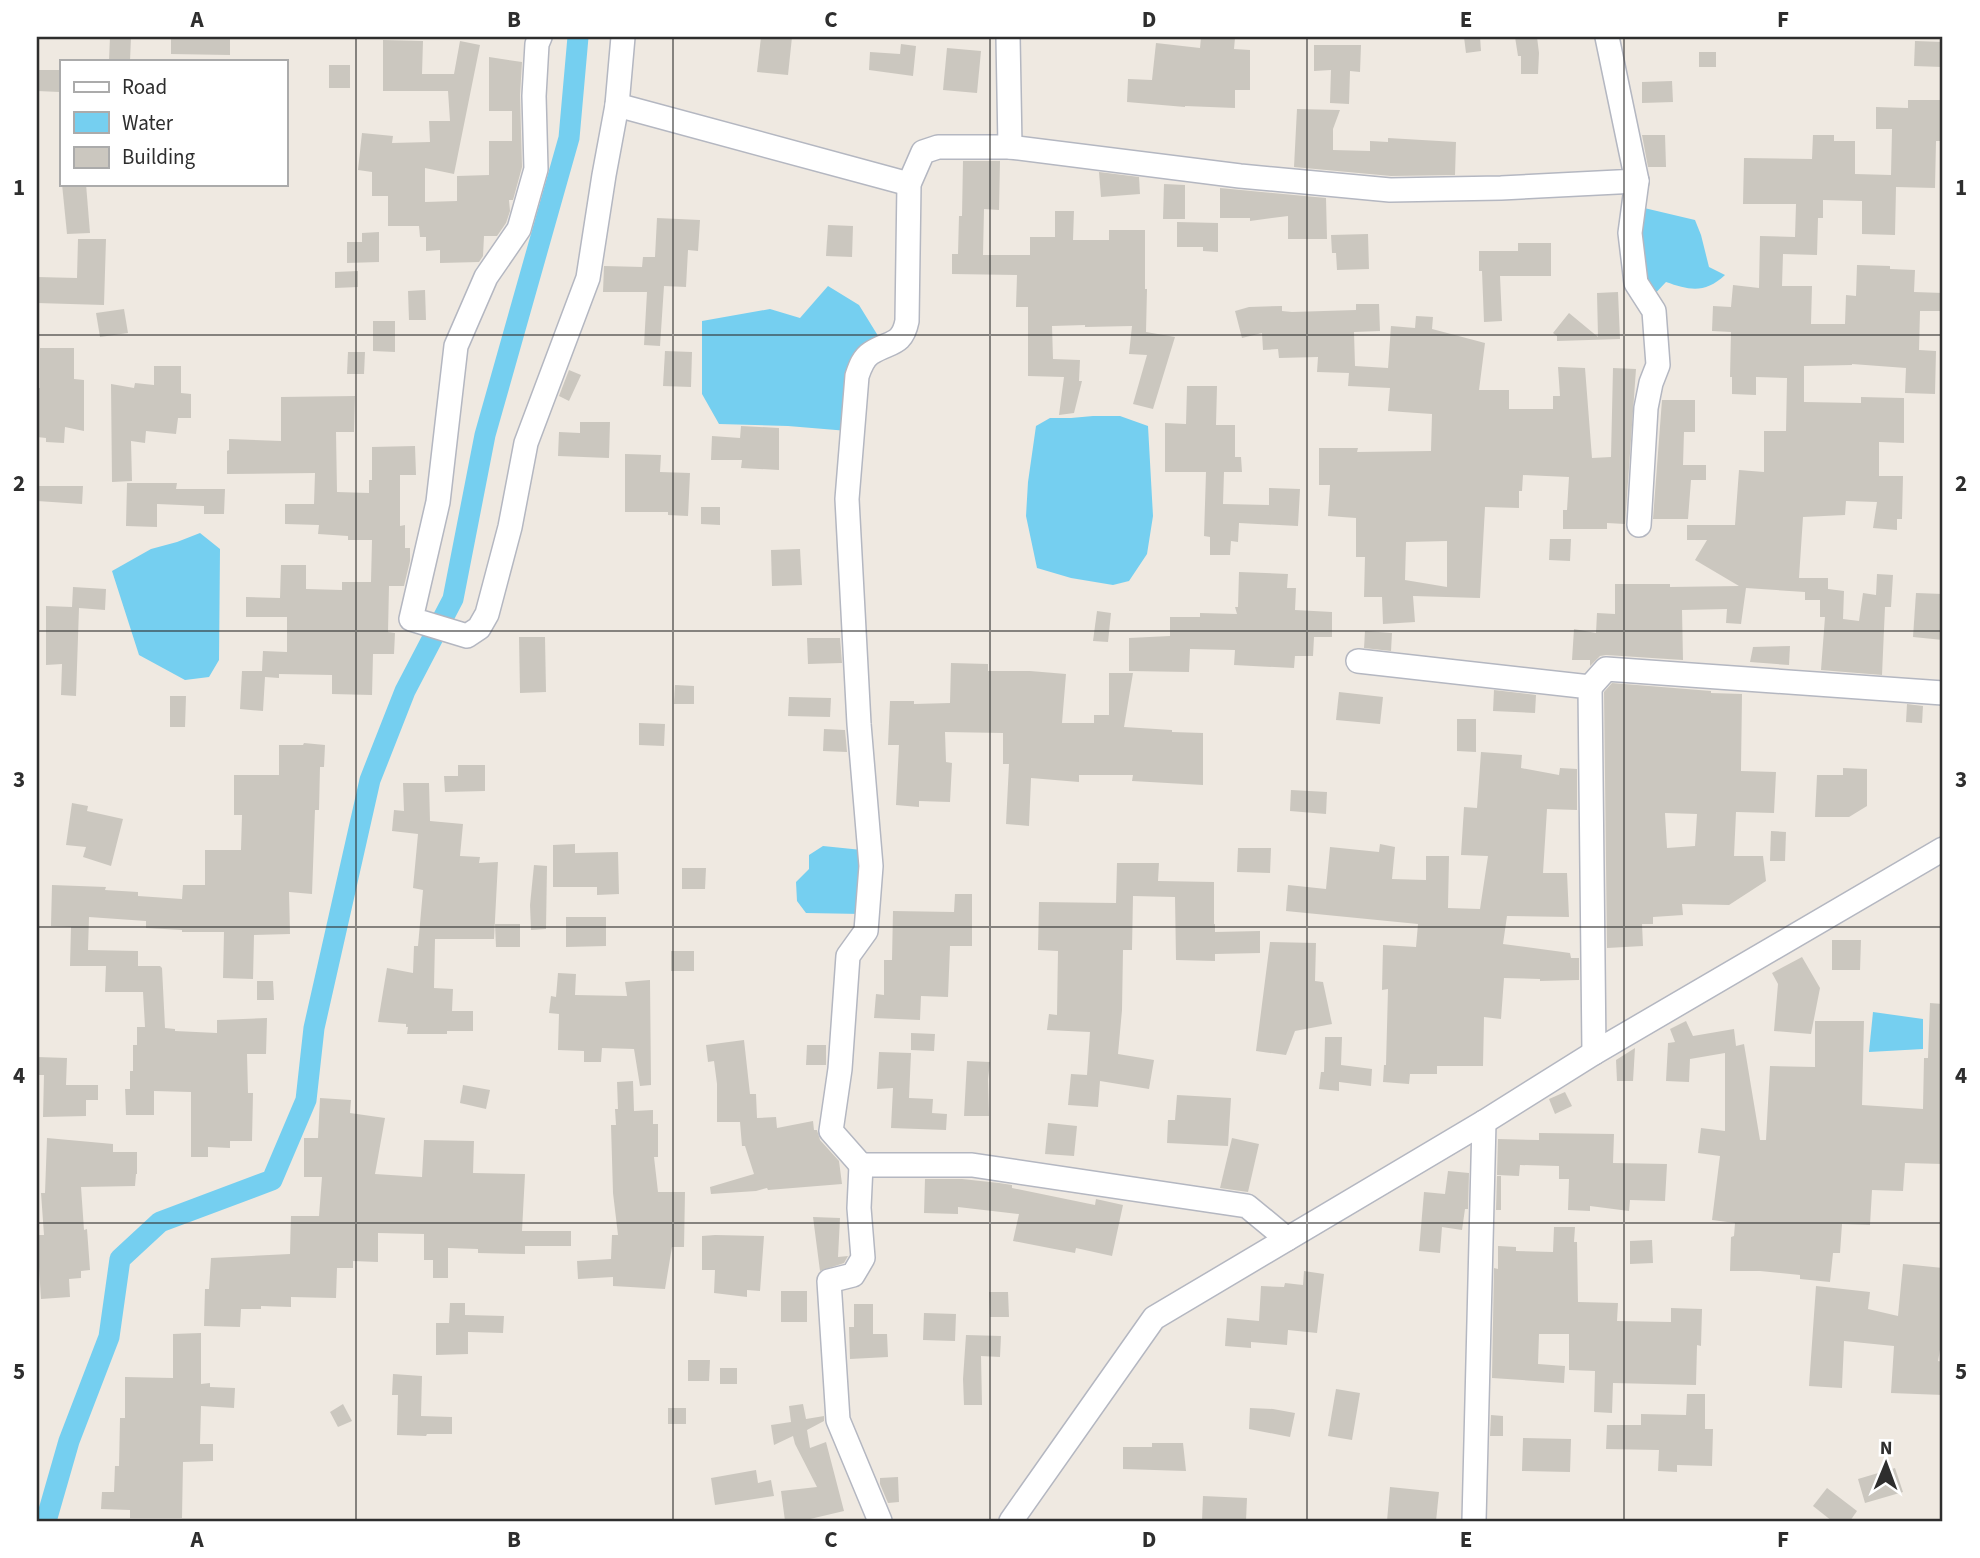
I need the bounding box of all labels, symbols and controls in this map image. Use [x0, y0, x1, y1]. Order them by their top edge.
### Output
text: A [189, 3, 204, 36]
text: B [507, 3, 521, 36]
text: C [824, 3, 838, 36]
text: D [1142, 3, 1156, 36]
text: E [1460, 3, 1472, 36]
text: F [1777, 3, 1789, 36]
legend [60, 60, 287, 186]
text: Road [122, 72, 167, 102]
text: Water [122, 108, 174, 138]
text: Building [122, 142, 196, 172]
text: 1 [13, 171, 25, 204]
text: 1 [1955, 171, 1967, 204]
text: 2 [13, 467, 25, 500]
text: 2 [1955, 467, 1967, 500]
text: 3 [13, 763, 25, 796]
text: 3 [1955, 763, 1967, 796]
text: 4 [13, 1059, 25, 1092]
text: 4 [1955, 1059, 1967, 1092]
text: 5 [13, 1355, 25, 1388]
text: 5 [1955, 1355, 1967, 1388]
north arrow [1850, 1428, 1920, 1498]
text: N [1880, 1435, 1893, 1462]
text: A [189, 1523, 204, 1556]
text: B [507, 1523, 521, 1556]
text: C [824, 1523, 838, 1556]
text: D [1142, 1523, 1156, 1556]
text: E [1460, 1523, 1472, 1556]
text: F [1777, 1523, 1789, 1556]

